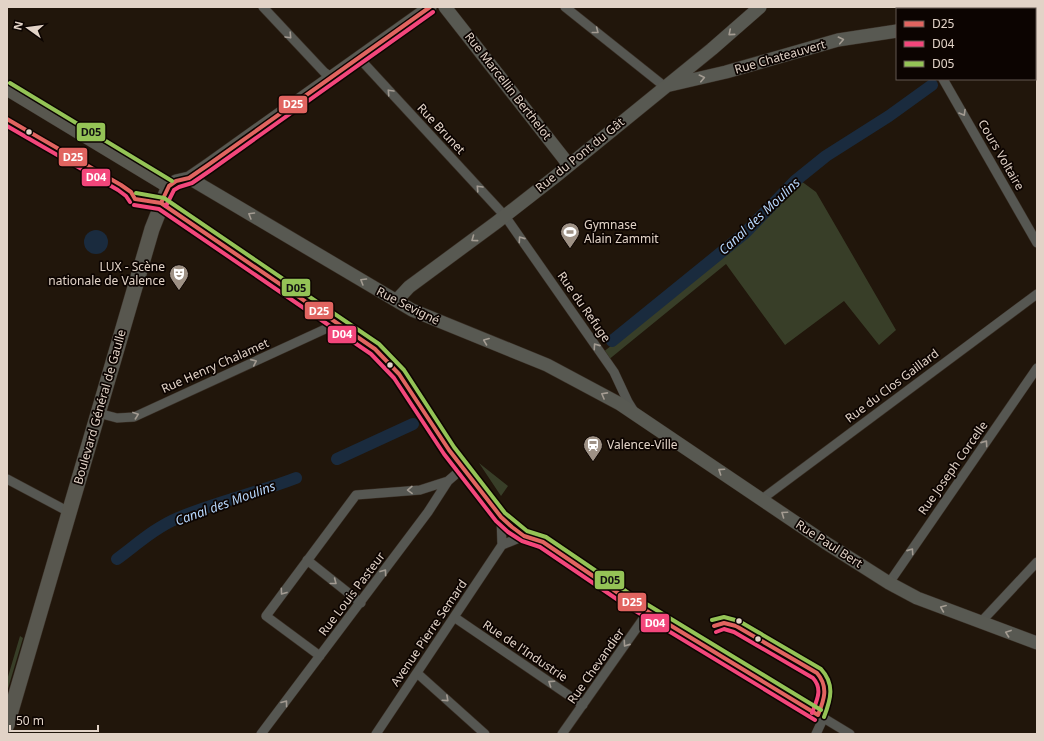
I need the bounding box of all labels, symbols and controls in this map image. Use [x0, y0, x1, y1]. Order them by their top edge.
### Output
north arrow [8, 8, 48, 48]
legend [896, 8, 1036, 80]
text: D25 [932, 15, 955, 32]
text: N [9, 19, 26, 32]
one-way arrow [591, 26, 598, 33]
street label: Rue Marcellin Berthelot [461, 28, 556, 144]
one-way arrow [728, 28, 736, 35]
one-way arrow [285, 31, 292, 38]
street label: Rue Chateauvert [732, 35, 828, 78]
text: D04 [932, 35, 955, 52]
one-way arrow [838, 36, 844, 44]
text: D05 [932, 55, 955, 72]
one-way arrow [698, 74, 705, 83]
one-way arrow [387, 89, 395, 97]
line badge: D25 [278, 95, 308, 114]
text: D25 [283, 96, 303, 111]
street label: Rue Brunet [414, 100, 470, 158]
one-way arrow [958, 109, 965, 116]
street label: Rue du Pont du Gât [532, 113, 628, 196]
street label: Cours Voltaire [974, 116, 1029, 193]
line badge: D05 [76, 122, 106, 142]
text: D05 [81, 124, 101, 139]
unlabelled marker [24, 127, 34, 137]
line badge: D25 [58, 147, 88, 167]
text: D25 [63, 149, 83, 164]
line badge: D04 [81, 168, 111, 187]
text: D04 [86, 169, 107, 184]
water label: Canal des Moulins [714, 173, 804, 258]
one-way arrow [476, 185, 483, 192]
one-way arrow [248, 213, 255, 220]
place label: Gymnase Alain Zammit [584, 216, 659, 247]
sports icon: Gymnase Alain Zammit [559, 221, 581, 249]
one-way arrow [471, 235, 478, 242]
one-way arrow [519, 237, 526, 244]
place label: LUX - Scène nationale de Valence [48, 258, 165, 289]
theatre icon: LUX - Scène nationale de Valence [168, 263, 190, 291]
street label: Rue du Refuge [554, 268, 615, 346]
line badge: D05 [281, 278, 311, 297]
one-way arrow [360, 279, 367, 286]
text: D05 [286, 280, 306, 295]
street label: Rue Sevigné [374, 282, 443, 329]
line badge: D25 [304, 301, 334, 320]
text: D25 [309, 303, 329, 318]
line badge: D04 [327, 325, 357, 344]
text: D04 [332, 326, 353, 341]
street label: Boulevard Général de Gaulle [69, 327, 130, 486]
street label: Rue Henry Chalamet [158, 334, 272, 397]
one-way arrow [482, 337, 489, 345]
one-way arrow [594, 343, 601, 350]
street label: Rue du Clos Gaillard [841, 345, 942, 426]
one-way arrow [250, 359, 258, 367]
unlabelled marker [385, 360, 395, 370]
one-way arrow [600, 393, 608, 400]
one-way arrow [132, 412, 139, 420]
street label: Rue Joseph Corcelle [914, 417, 991, 518]
station icon: Valence-Ville [582, 434, 604, 462]
place label: Valence-Ville [607, 436, 678, 453]
one-way arrow [980, 441, 987, 448]
one-way arrow [718, 469, 725, 476]
water label: Canal des Moulins [172, 476, 278, 529]
one-way arrow [407, 486, 413, 494]
one-way arrow [781, 511, 788, 518]
street label: Rue Paul Bert [793, 516, 866, 572]
street label: Rue Louis Pasteur [314, 548, 389, 639]
one-way arrow [906, 548, 913, 555]
one-way arrow [379, 569, 386, 576]
line badge: D05 [594, 570, 625, 590]
text: D05 [600, 572, 620, 587]
street label: Avenue Pierre Semard [386, 576, 471, 689]
one-way arrow [329, 577, 336, 584]
one-way arrow [281, 587, 288, 594]
line badge: D25 [617, 592, 647, 612]
text: D25 [622, 594, 642, 609]
one-way arrow [940, 605, 947, 613]
line badge: D04 [640, 613, 670, 633]
text: D04 [645, 615, 666, 630]
street label: Rue de l'Industrie [479, 616, 571, 685]
unlabelled marker [734, 616, 744, 626]
street label: Rue Chevandier [563, 624, 628, 707]
one-way arrow [1005, 629, 1012, 638]
unlabelled marker [753, 634, 763, 644]
one-way arrow [623, 640, 631, 647]
one-way arrow [548, 680, 555, 688]
one-way arrow [441, 694, 449, 701]
one-way arrow [280, 700, 288, 707]
scale bar [10, 707, 98, 733]
text: 50 m [16, 712, 44, 729]

